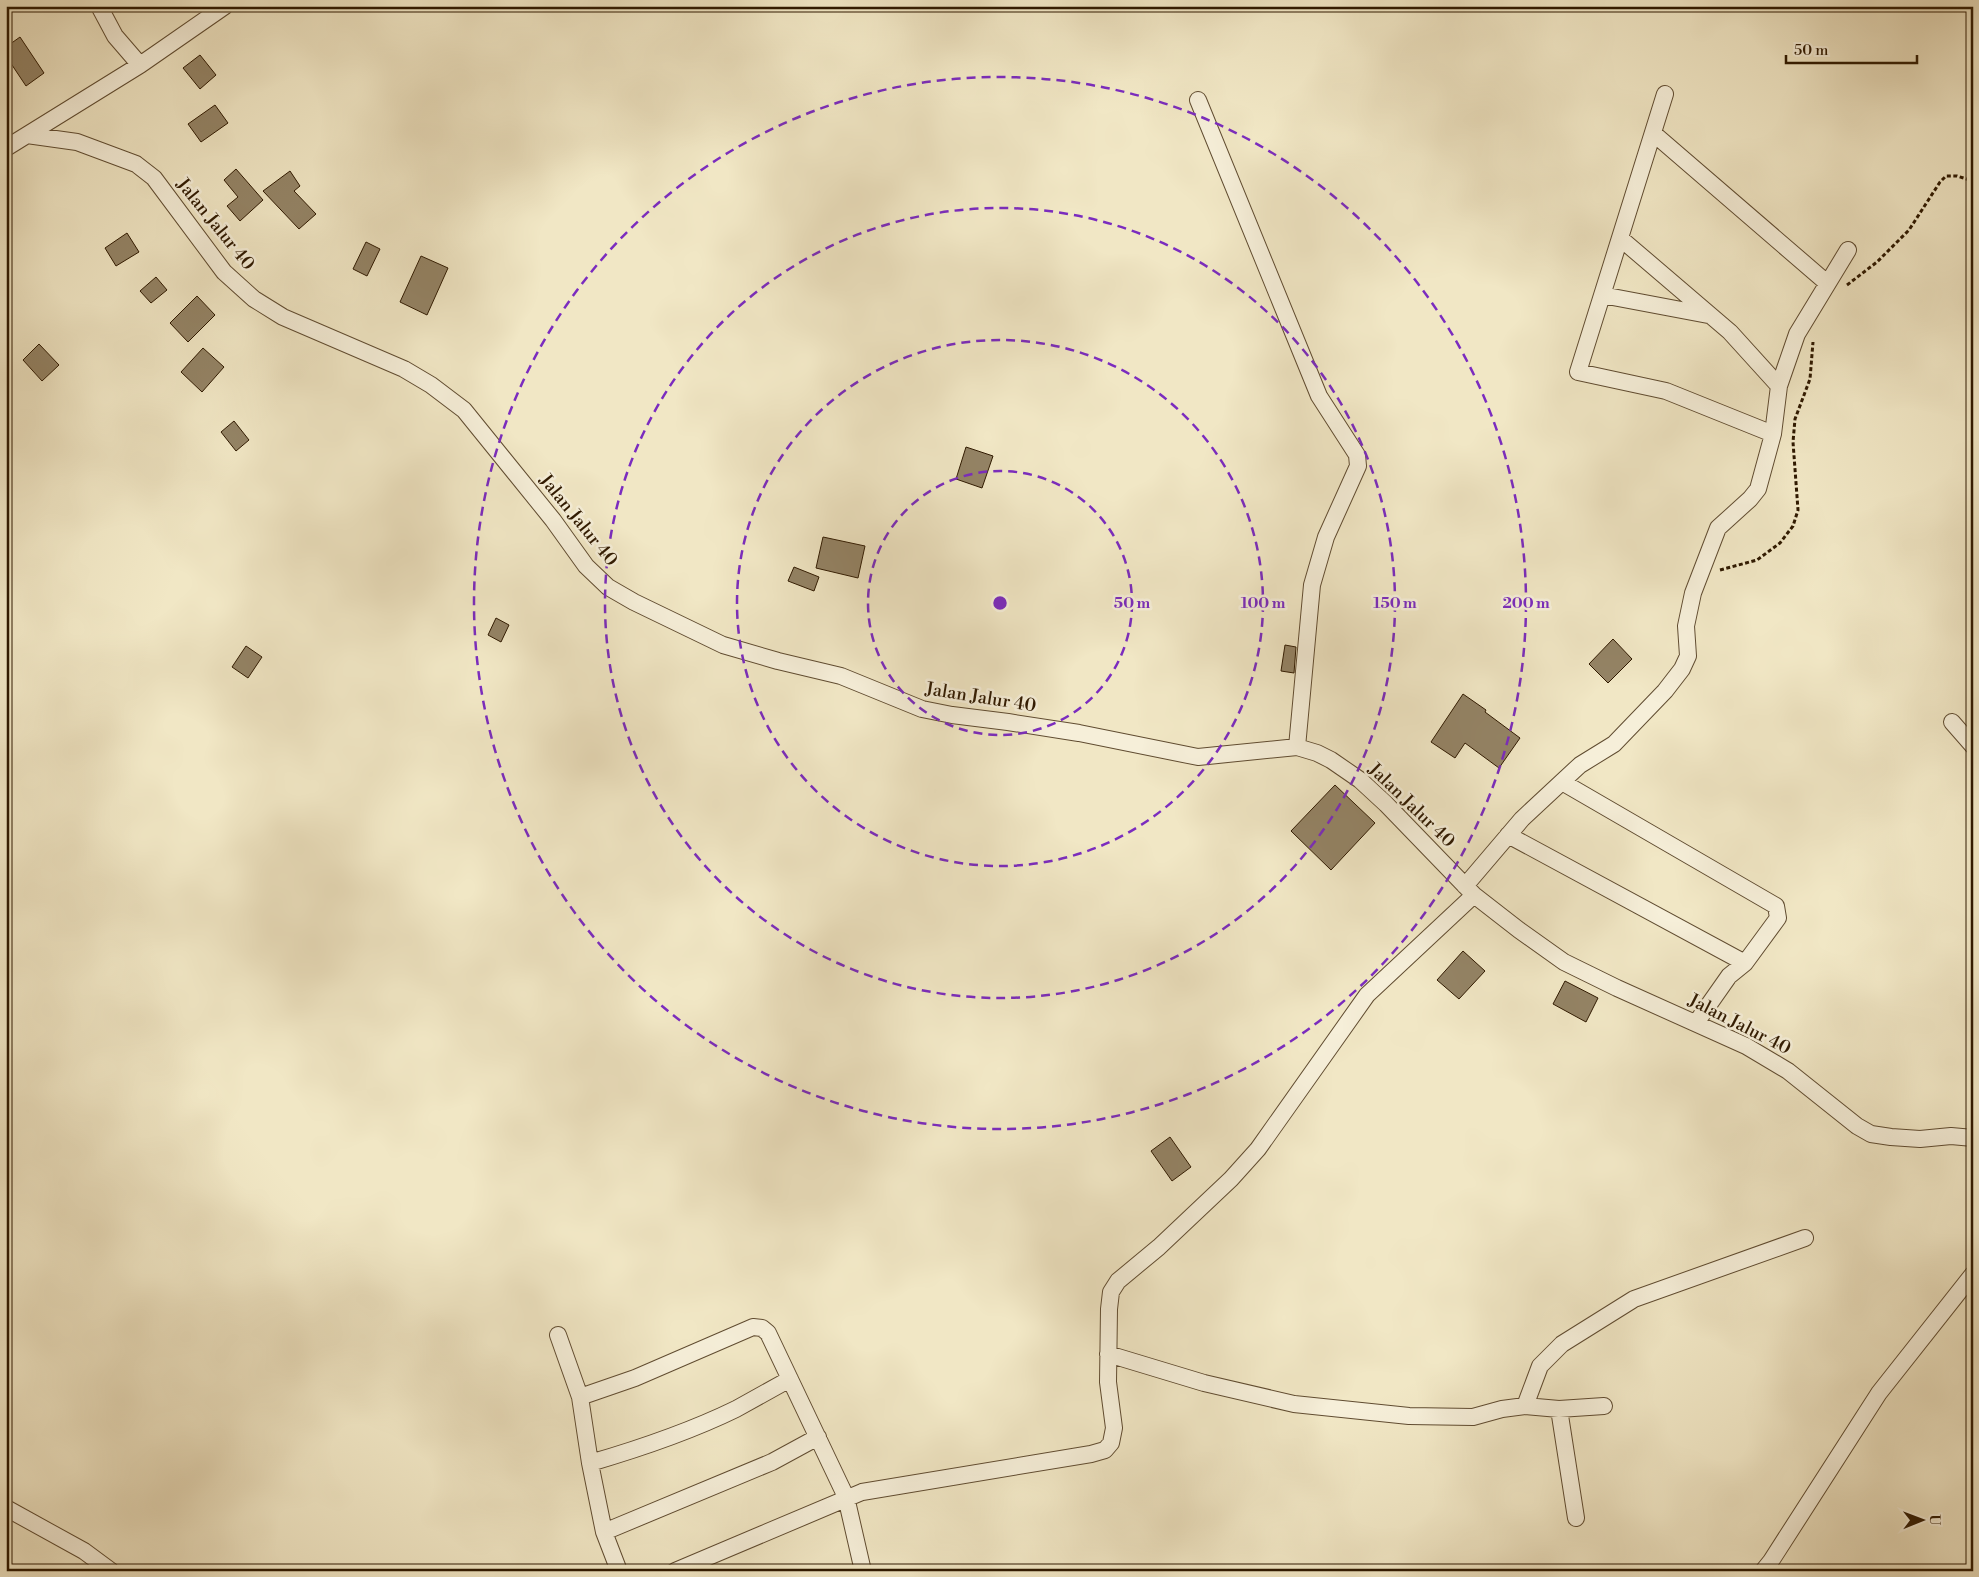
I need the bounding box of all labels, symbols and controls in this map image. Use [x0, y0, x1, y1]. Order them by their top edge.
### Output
scale bar [1786, 32, 1918, 64]
text: 50 m [1794, 41, 1828, 60]
street label: Jalan Jalur 40 [171, 173, 260, 275]
street label: Jalan Jalur 40 [534, 469, 623, 571]
centre of rings [991, 594, 1009, 612]
text: 50 m [1114, 594, 1150, 613]
text: 100 m [1241, 594, 1286, 613]
text: 150 m [1373, 594, 1417, 613]
text: 200 m [1502, 594, 1550, 613]
street label: Jalan Jalur 40 [923, 677, 1038, 718]
street label: Jalan Jalur 40 [1363, 757, 1460, 853]
street label: Jalan Jalur 40 [1684, 988, 1795, 1060]
north arrow [1896, 1494, 1946, 1544]
text: U [1925, 1514, 1943, 1526]

